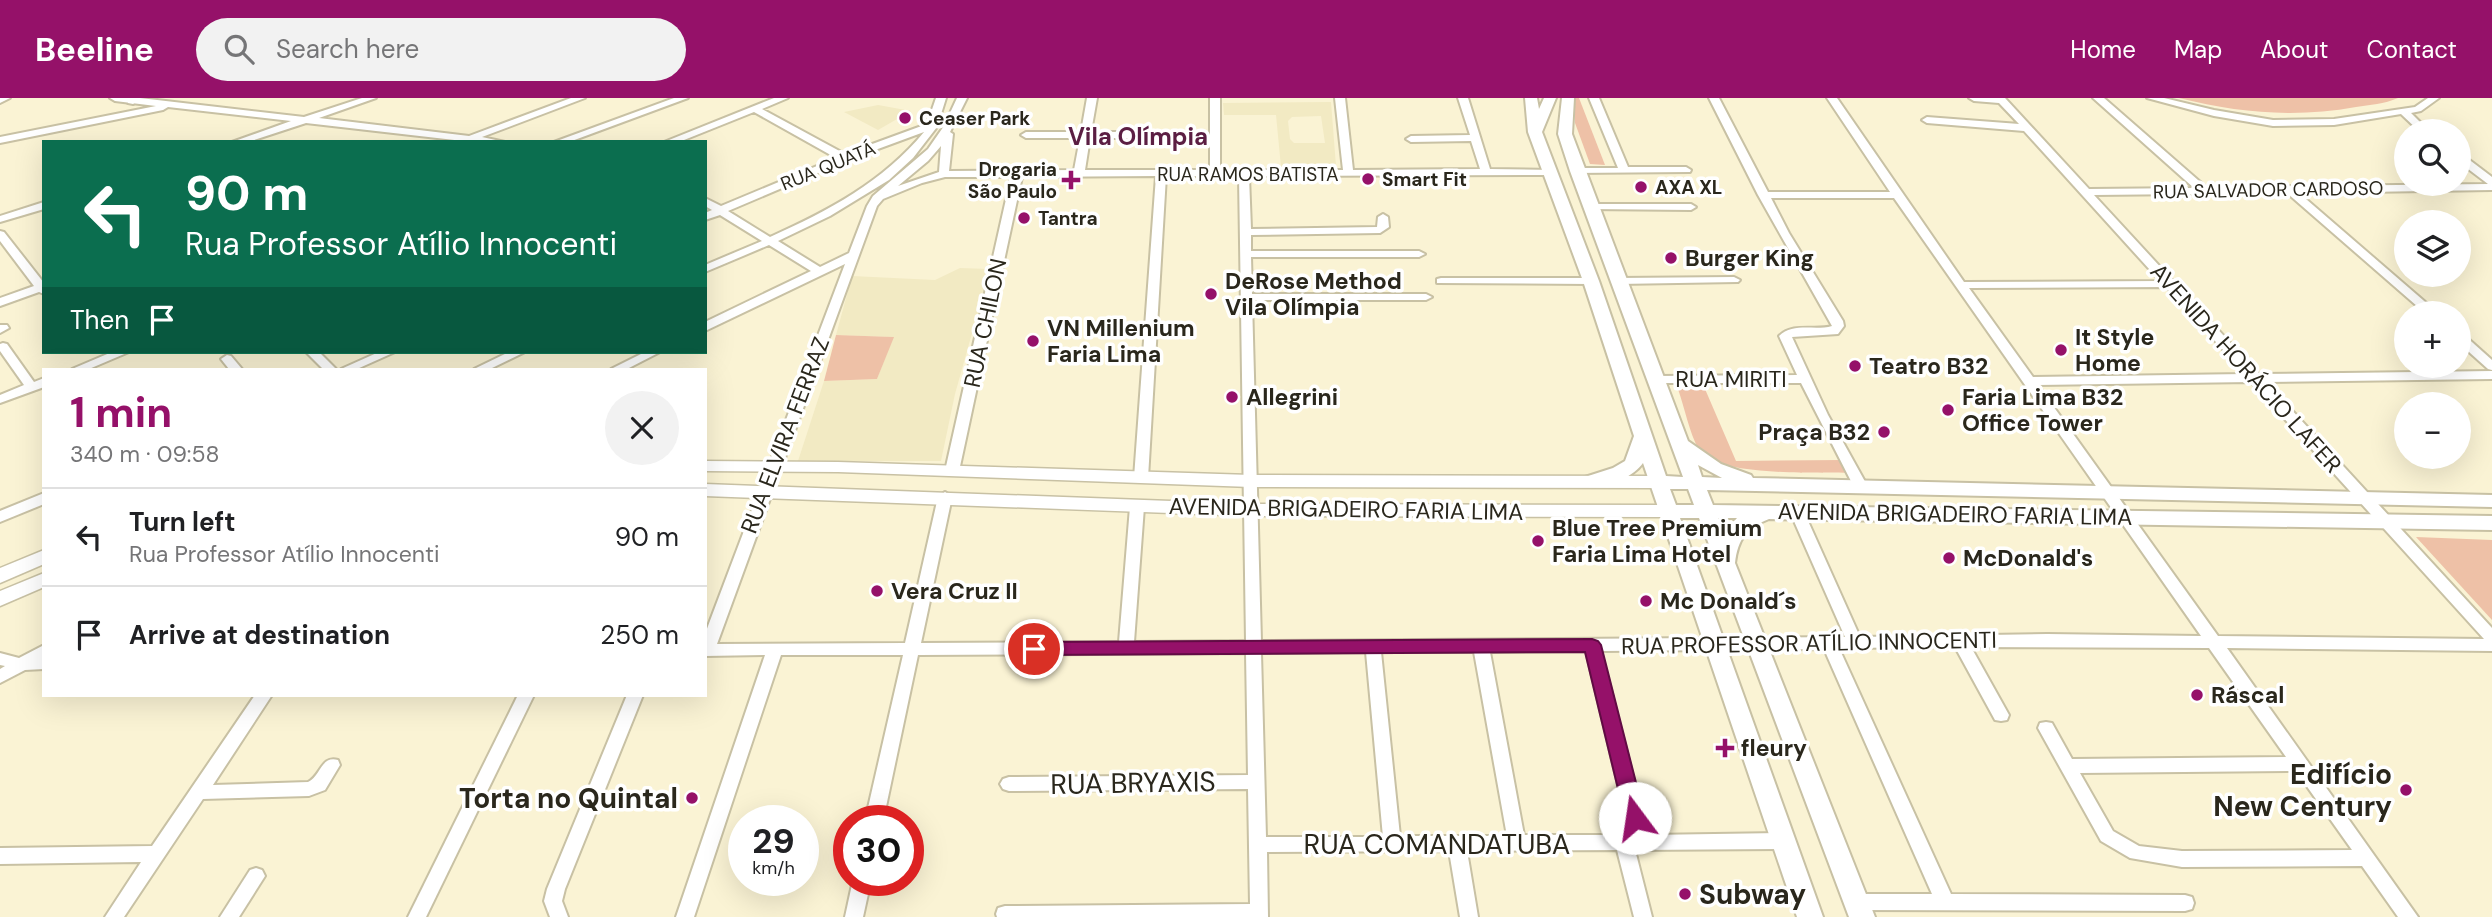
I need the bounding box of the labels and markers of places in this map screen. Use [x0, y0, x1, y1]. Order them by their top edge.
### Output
place label: Ceaser Park [919, 106, 1030, 131]
marker: Ceaser Park [897, 110, 913, 126]
place label: Drogaria São Paulo [968, 157, 1057, 204]
place label: Smart Fit [1382, 167, 1467, 192]
marker: Smart Fit [1360, 171, 1376, 187]
marker: Drogaria São Paulo [1063, 172, 1079, 188]
place label: AXA XL [1655, 175, 1722, 200]
marker: AXA XL [1633, 179, 1649, 195]
place label: Tantra [1038, 206, 1098, 231]
marker: Tantra [1016, 210, 1032, 226]
place label: Burger King [1685, 243, 1814, 273]
marker: Burger King [1663, 250, 1679, 266]
place label: DeRose Method Vila Olímpia [1225, 266, 1402, 322]
marker: DeRose Method Vila Olímpia [1203, 286, 1219, 302]
place label: VN Millenium Faria Lima [1047, 313, 1195, 369]
place label: It Style Home [2075, 322, 2154, 378]
marker: VN Millenium Faria Lima [1025, 333, 1041, 349]
marker: It Style Home [2053, 342, 2069, 358]
place label: Teatro B32 [1869, 351, 1988, 381]
marker: Teatro B32 [1847, 358, 1863, 374]
place label: Allegrini [1246, 382, 1338, 412]
place label: Faria Lima B32 Office Tower [1962, 382, 2123, 438]
marker: Allegrini [1224, 389, 1240, 405]
marker: Faria Lima B32 Office Tower [1940, 402, 1956, 418]
place label: Praça B32 [1758, 417, 1870, 447]
marker: Praça B32 [1876, 424, 1892, 440]
place label: Blue Tree Premium Faria Lima Hotel [1552, 513, 1762, 569]
marker: Blue Tree Premium Faria Lima Hotel [1530, 533, 1546, 549]
place label: McDonald's [1963, 543, 2093, 573]
marker: McDonald's [1941, 550, 1957, 566]
place label: Vera Cruz II [891, 576, 1018, 606]
marker: Vera Cruz II [869, 583, 885, 599]
place label: Mc Donald´s [1660, 586, 1797, 616]
marker: Mc Donald´s [1638, 593, 1654, 609]
pin [1004, 619, 1064, 679]
place label: Ráscal [2211, 680, 2284, 710]
marker: Ráscal [2189, 687, 2205, 703]
place label: fleury [1741, 733, 1807, 763]
marker: fleury [1715, 738, 1735, 758]
place label: Edifício New Century [2213, 756, 2392, 825]
place label: Torta no Quintal [459, 780, 678, 817]
marker: Edifício New Century [2398, 782, 2414, 798]
marker: Torta no Quintal [684, 790, 700, 806]
place label: Subway [1699, 876, 1806, 913]
marker: Subway [1677, 886, 1693, 902]

